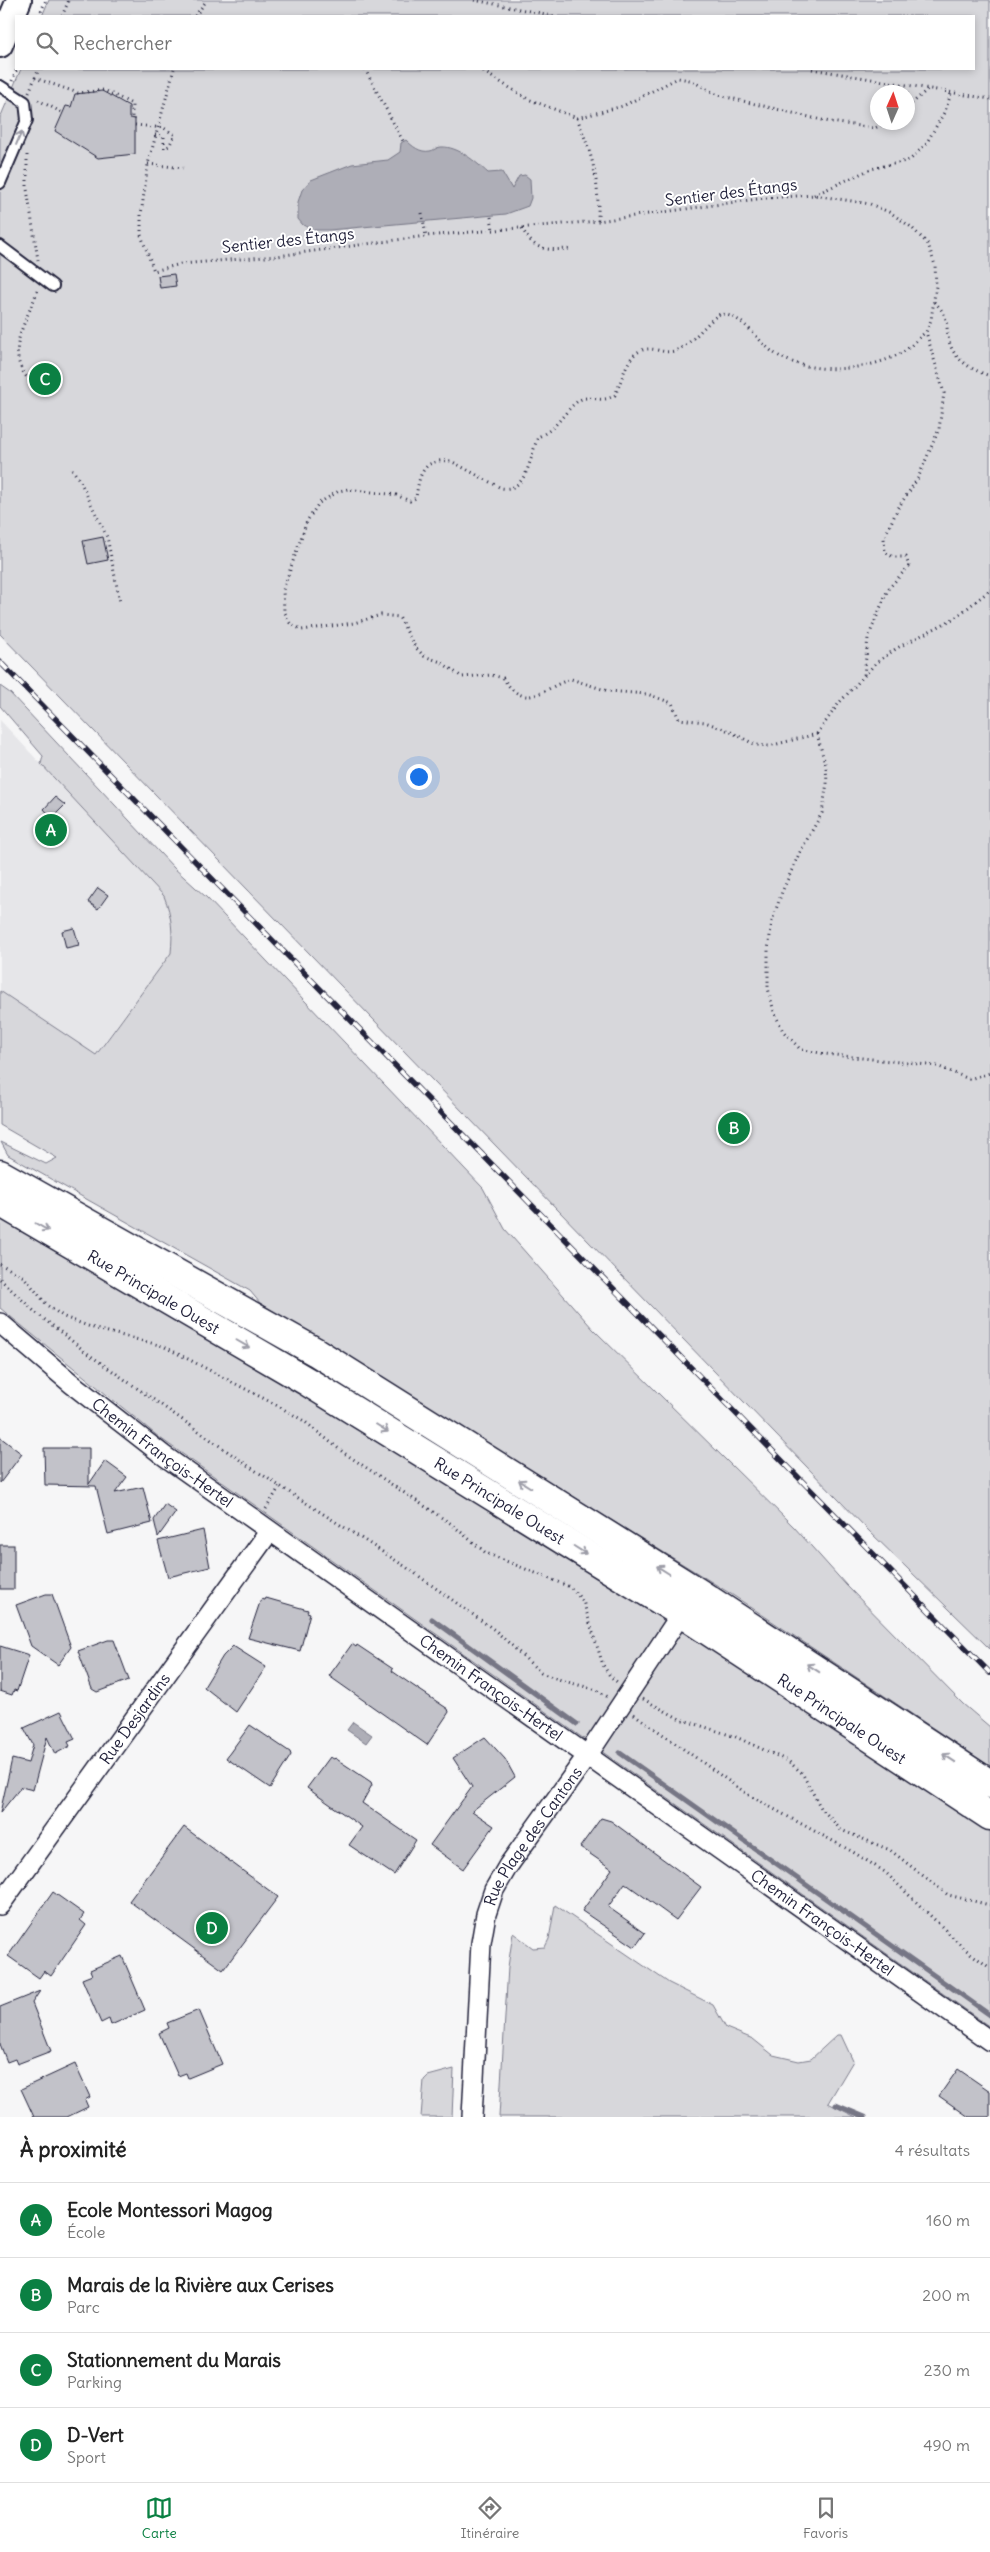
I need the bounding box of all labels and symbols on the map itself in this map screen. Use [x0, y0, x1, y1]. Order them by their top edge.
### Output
north arrow [870, 85, 915, 130]
one-way arrow [15, 131, 25, 146]
street label: Sentier des Étangs [664, 174, 798, 210]
street label: Sentier des Étangs [221, 223, 355, 257]
pin: C [29, 360, 61, 398]
your location [406, 764, 432, 790]
pin: A [35, 811, 67, 849]
pin: B [718, 1109, 750, 1147]
one-way arrow [35, 1222, 50, 1232]
street label: Rue Principale Ouest [84, 1245, 224, 1339]
one-way arrow [236, 1339, 251, 1349]
street label: Chemin François-Hertel [88, 1393, 237, 1512]
one-way arrow [375, 1423, 389, 1433]
street label: Rue Principale Ouest [431, 1453, 569, 1549]
one-way arrow [519, 1478, 533, 1488]
one-way arrow [573, 1545, 587, 1555]
one-way arrow [656, 1565, 670, 1575]
street label: Chemin François-Hertel [416, 1630, 567, 1745]
one-way arrow [807, 1663, 821, 1673]
street label: Rue Desjardins [95, 1669, 174, 1768]
street label: Rue Principale Ouest [774, 1669, 911, 1769]
one-way arrow [943, 1752, 957, 1762]
street label: Rue Plage des Cantons [479, 1762, 586, 1908]
street label: Chemin François-Hertel [747, 1865, 898, 1980]
pin: D [196, 1909, 228, 1947]

